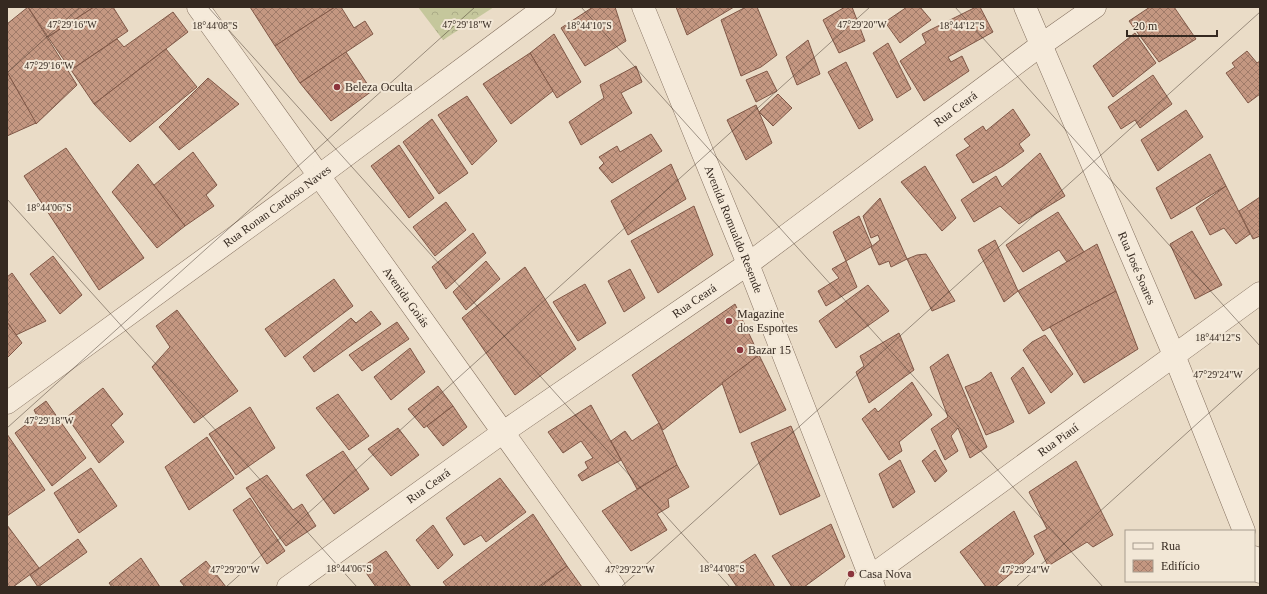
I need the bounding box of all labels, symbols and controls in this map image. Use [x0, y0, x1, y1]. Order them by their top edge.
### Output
scale bar [1127, 12, 1217, 38]
text: 47°29'16"W [47, 19, 97, 30]
text: 47°29'18"W [442, 19, 492, 30]
text: 47°29'20"W [837, 19, 887, 30]
text: 20 m [1133, 19, 1158, 33]
text: 18°44'08"S [192, 20, 238, 31]
text: 18°44'10"S [566, 20, 612, 31]
text: 18°44'12"S [939, 20, 985, 31]
text: 47°29'16"W [24, 60, 74, 71]
place label: Beleza Oculta [345, 80, 413, 94]
marker: Beleza Oculta [332, 82, 342, 92]
street label: Rua Ceará [931, 88, 980, 130]
street label: Rua Ronan Cardoso Naves [220, 162, 334, 250]
street label: Avenida Romualdo Resende [701, 163, 766, 295]
text: 18°44'06"S [26, 202, 72, 213]
street label: Rua José Soares [1115, 229, 1159, 307]
street label: Avenida Goiás [380, 264, 433, 330]
street label: Rua Ceará [670, 280, 720, 321]
place label: Magazine dos Esportes [737, 307, 798, 335]
marker: Magazine dos Esportes [724, 316, 734, 326]
text: 18°44'12"S [1195, 332, 1241, 343]
place label: Bazar 15 [748, 343, 791, 357]
marker: Bazar 15 [735, 345, 745, 355]
text: 47°29'24"W [1193, 369, 1243, 380]
text: 47°29'18"W [24, 415, 74, 426]
street label: Rua Piauí [1035, 420, 1082, 459]
street label: Rua Ceará [404, 465, 453, 506]
legend [1125, 530, 1255, 582]
text: Rua [1161, 539, 1181, 553]
text: Edifício [1161, 559, 1200, 573]
text: 18°44'06"S [326, 563, 372, 574]
text: 18°44'08"S [699, 563, 745, 574]
text: 47°29'20"W [210, 564, 260, 575]
text: 47°29'22"W [605, 564, 655, 575]
text: 47°29'24"W [1000, 564, 1050, 575]
place label: Casa Nova [859, 567, 912, 581]
marker: Casa Nova [846, 569, 856, 579]

